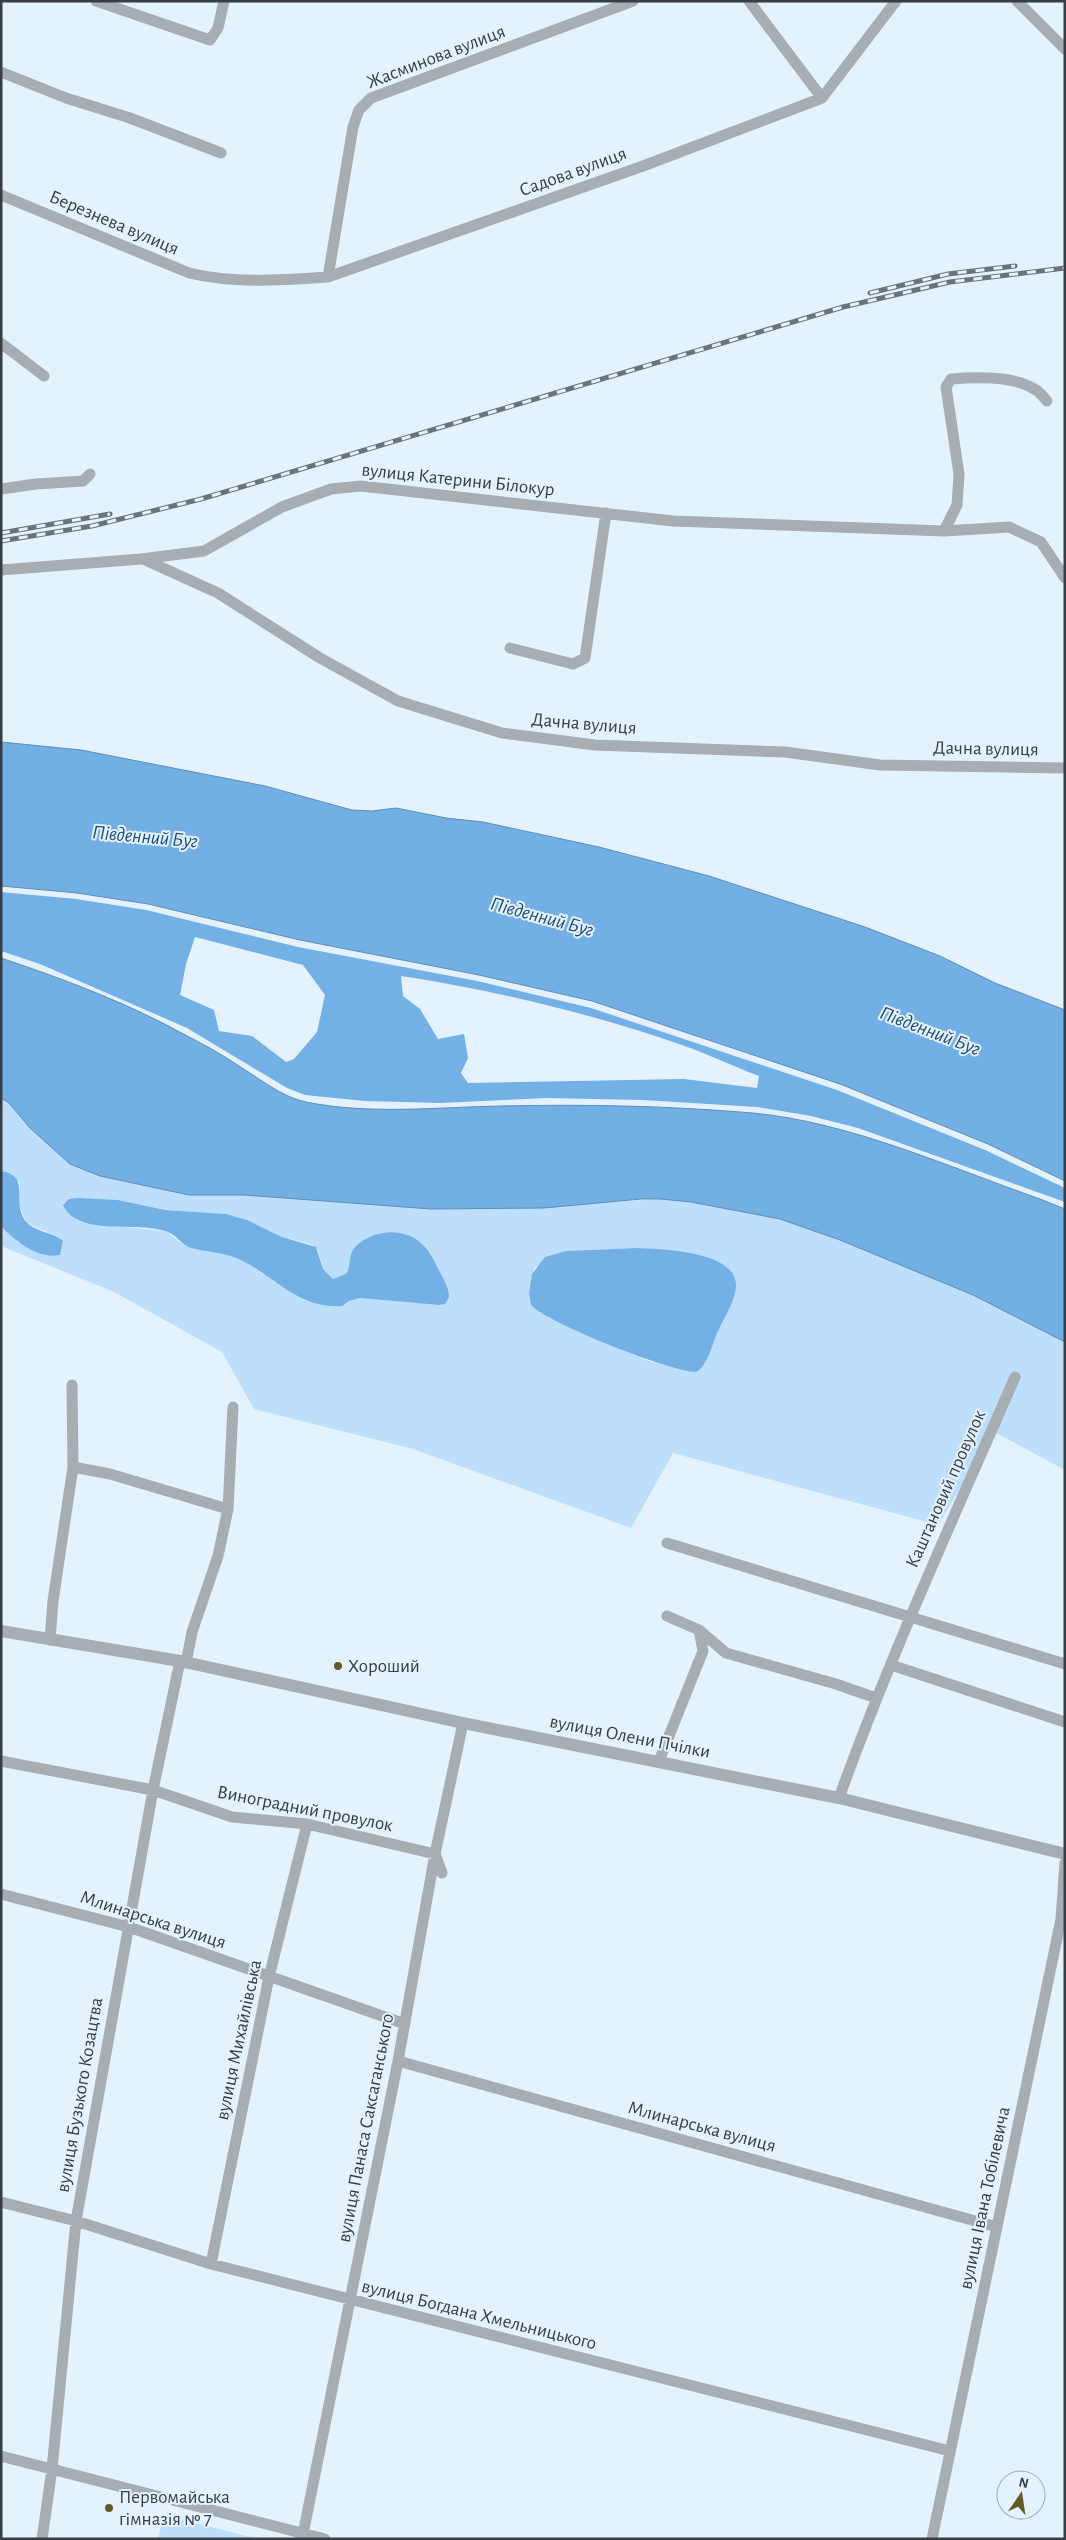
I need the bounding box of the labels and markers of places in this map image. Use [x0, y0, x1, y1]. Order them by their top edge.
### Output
place label: Хороший [348, 1657, 420, 1676]
marker: Хороший [332, 1660, 344, 1672]
place label: Первомайська гімназія № 7 [119, 2488, 230, 2529]
marker: Первомайська гімназія № 7 [103, 2502, 115, 2514]

